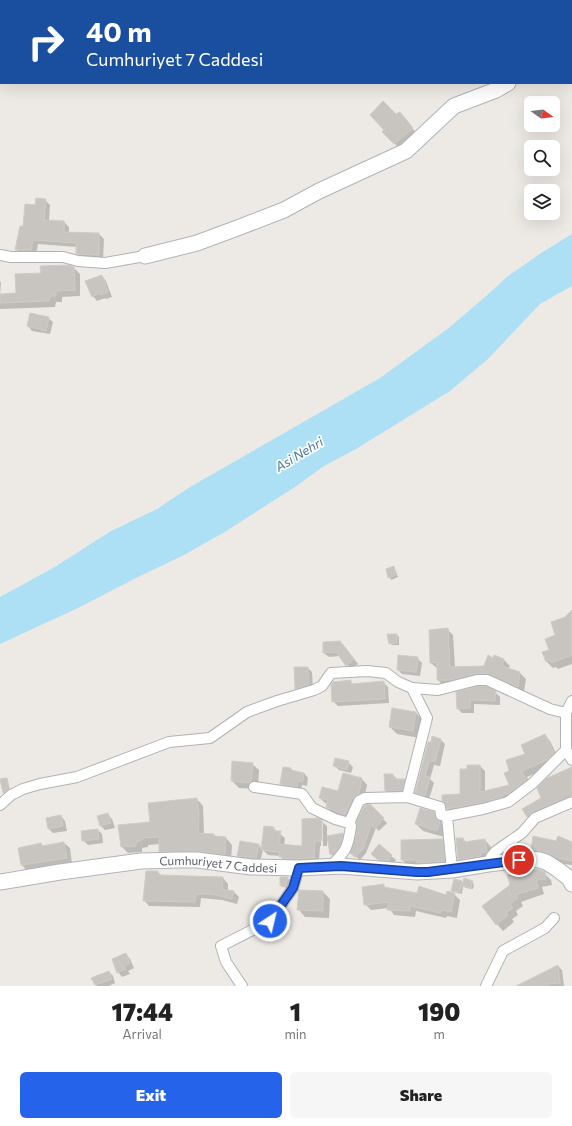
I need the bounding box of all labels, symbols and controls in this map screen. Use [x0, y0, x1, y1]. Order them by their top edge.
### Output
text: 40 m [86, 14, 152, 48]
icon: right [20, 16, 72, 68]
text: Cumhuriyet 7 Caddesi [86, 48, 263, 70]
north arrow [524, 96, 560, 132]
map controls [524, 96, 560, 220]
button: search [524, 140, 560, 176]
button: layers [524, 184, 560, 220]
water label: Asi Nehri [271, 433, 327, 475]
pin [502, 843, 536, 877]
icon: arrive [508, 849, 530, 871]
street label: Cumhuriyet 7 Caddesi [159, 853, 277, 875]
position arrow [249, 900, 291, 942]
text: 17:44 [112, 997, 173, 1026]
text: 1 [290, 997, 301, 1026]
text: 190 [418, 997, 460, 1026]
text: Arrival [123, 1026, 162, 1042]
text: min [284, 1026, 307, 1042]
text: m [434, 1026, 445, 1042]
button: Exit [20, 1072, 282, 1118]
button: Share [290, 1072, 552, 1118]

